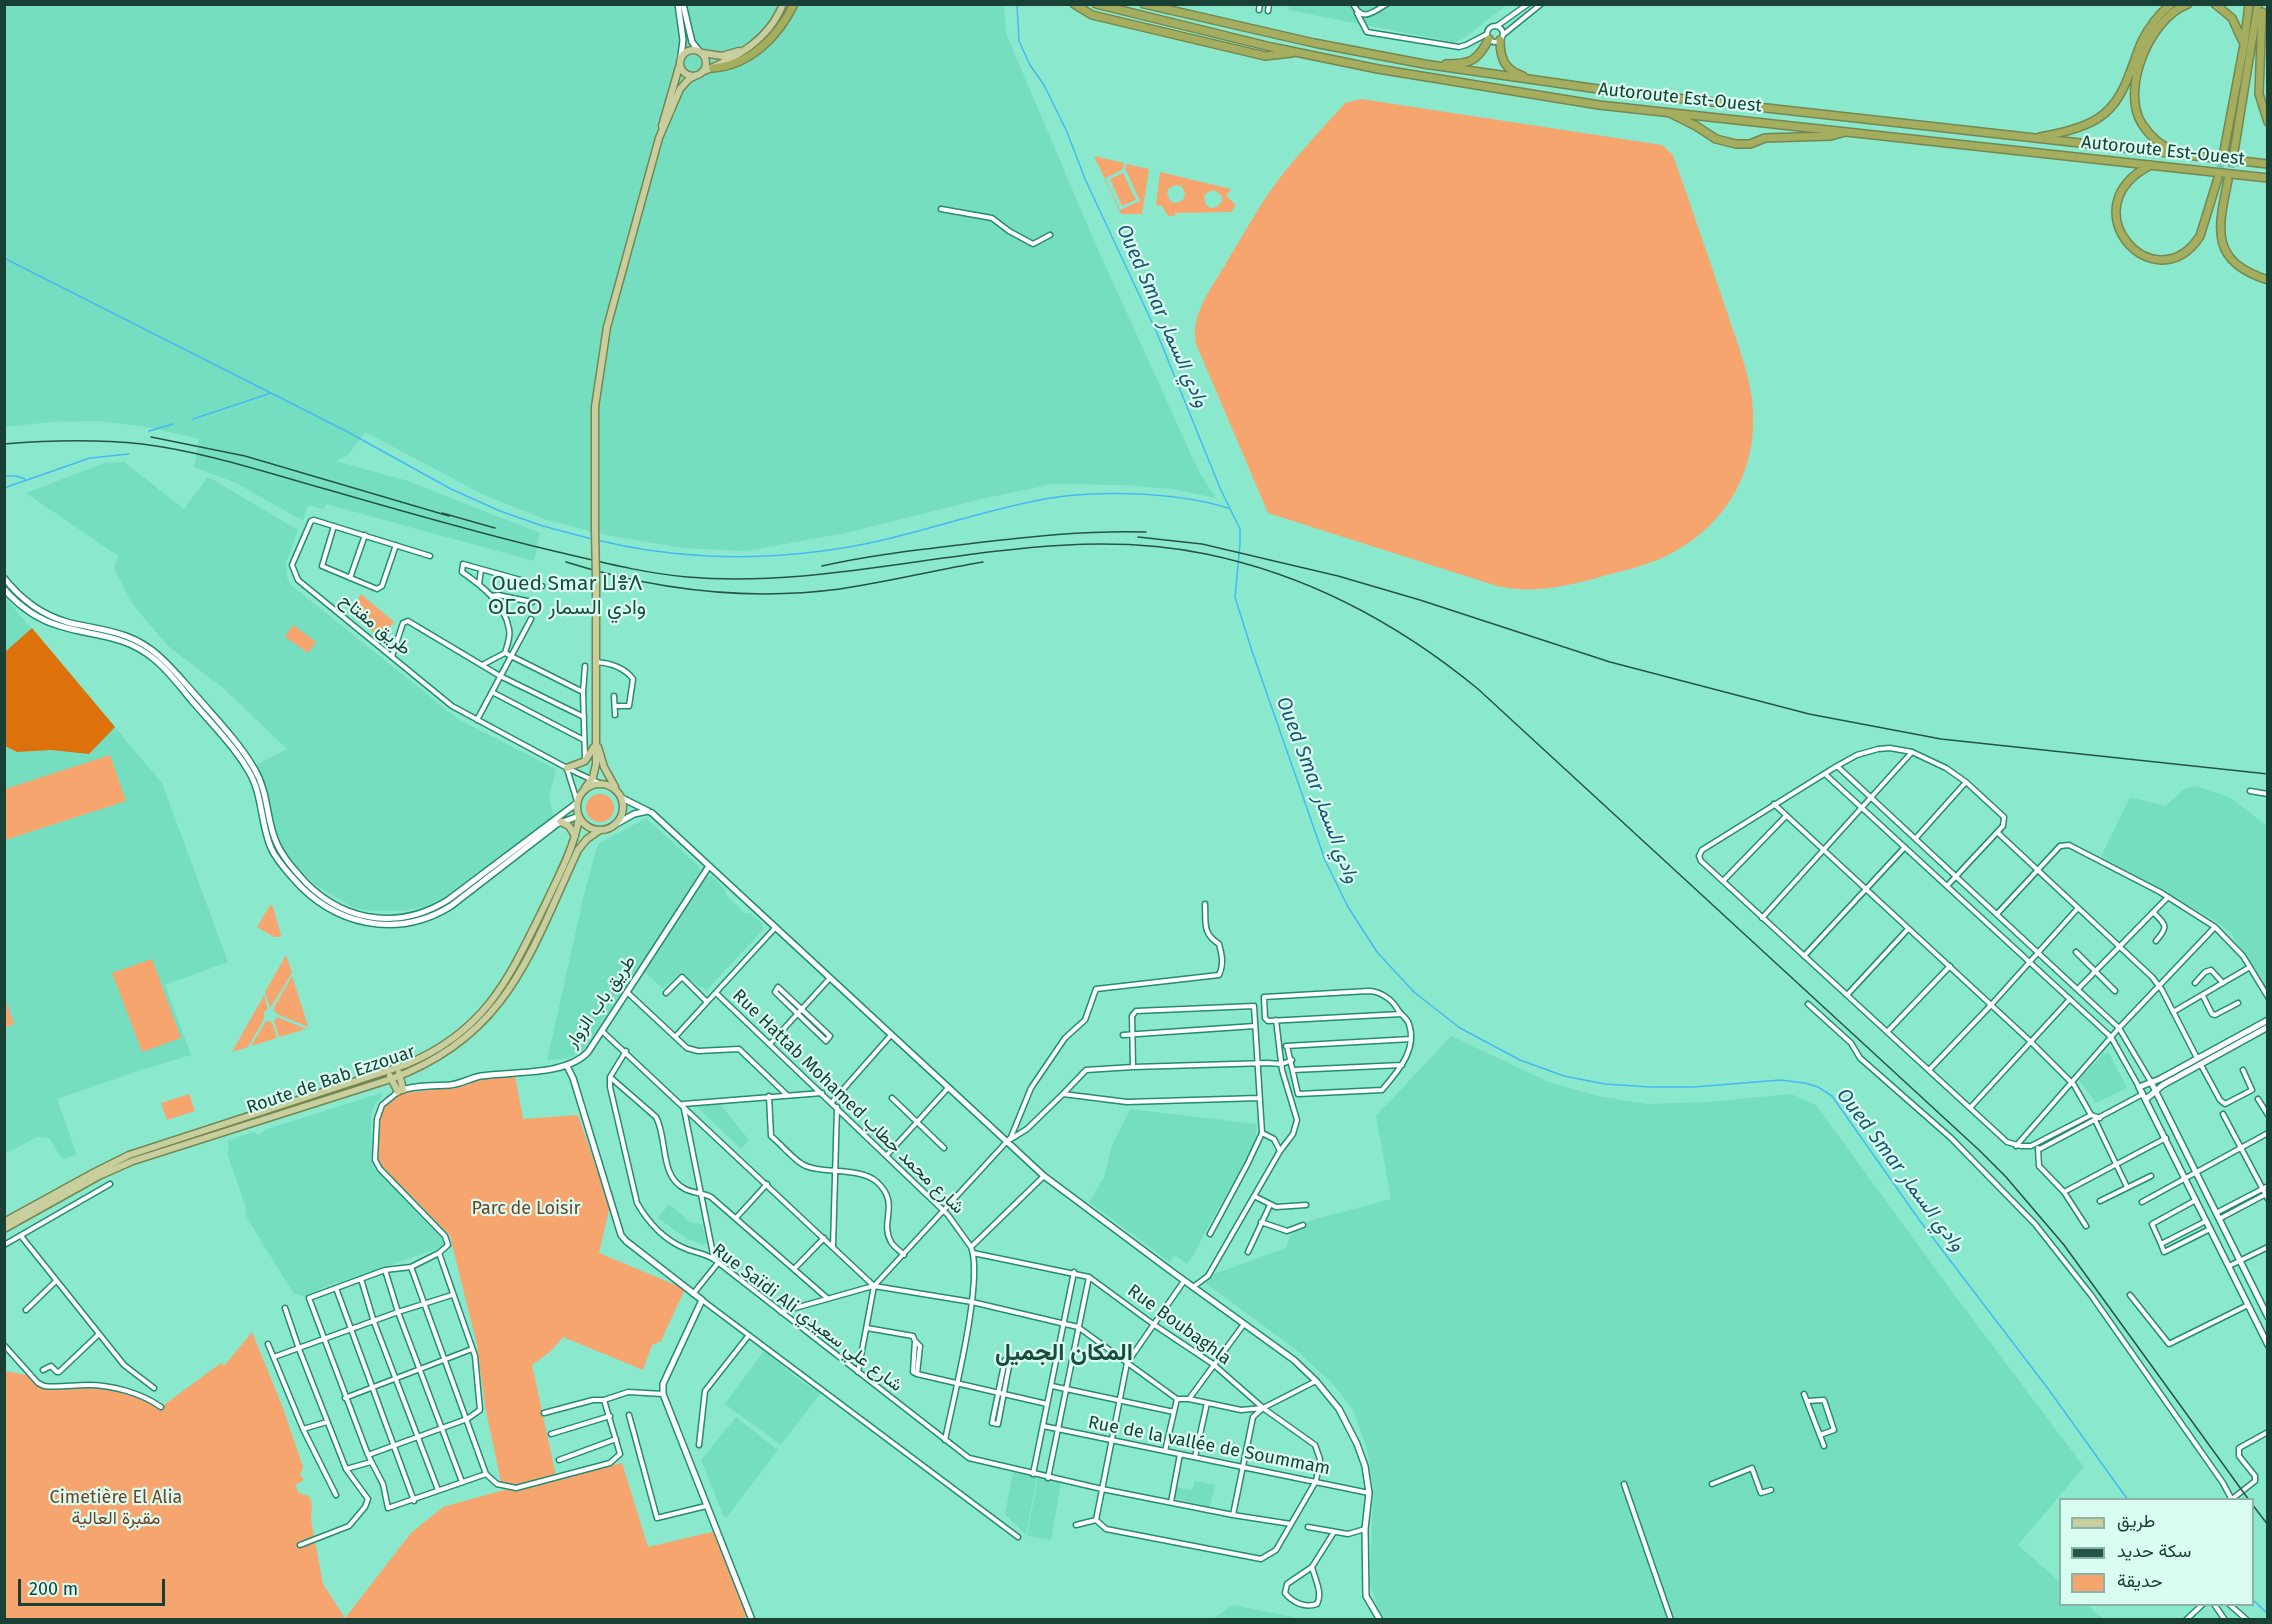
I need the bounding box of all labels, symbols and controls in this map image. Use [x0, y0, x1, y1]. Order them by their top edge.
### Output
street label: Autoroute Est-Ouest [1597, 79, 1763, 117]
street label: Autoroute Est-Ouest [2080, 132, 2246, 170]
water label: Oued Smar وادي السمار [1111, 221, 1213, 411]
district label: Oued Smar ⵡⴻⴷ ⵙⵎⴰⵔ وادي السمار [488, 571, 646, 621]
street label: طريق مفتاح [335, 590, 415, 660]
water label: Oued Smar وادي السمار [1270, 693, 1364, 887]
street label: طريق باب الزوار [561, 952, 641, 1052]
street label: Rue Hattab Mohamed شارع محمد حطاب [728, 985, 968, 1219]
street label: Route de Bab Ezzouar [244, 1041, 418, 1119]
water label: Oued Smar وادي السمار [1831, 1084, 1969, 1256]
park label: Parc de Loisir [472, 1198, 580, 1220]
street label: Rue Saïdi Ali شارع علي سعيدي [708, 1239, 906, 1397]
street label: Rue Boubaghla [1123, 1280, 1235, 1370]
district label: المكان الجميل [995, 1339, 1133, 1367]
street label: Rue de la vallée de Soummam [1086, 1412, 1332, 1480]
park label: Cimetière El Alia مقبرة العالية [50, 1487, 182, 1530]
legend [2059, 1498, 2254, 1606]
text: طريق [2117, 1510, 2155, 1532]
text: سكة حديد [2117, 1540, 2191, 1562]
scale bar [21, 1567, 168, 1605]
text: حديقة [2117, 1570, 2163, 1592]
text: 200 m [29, 1578, 78, 1600]

